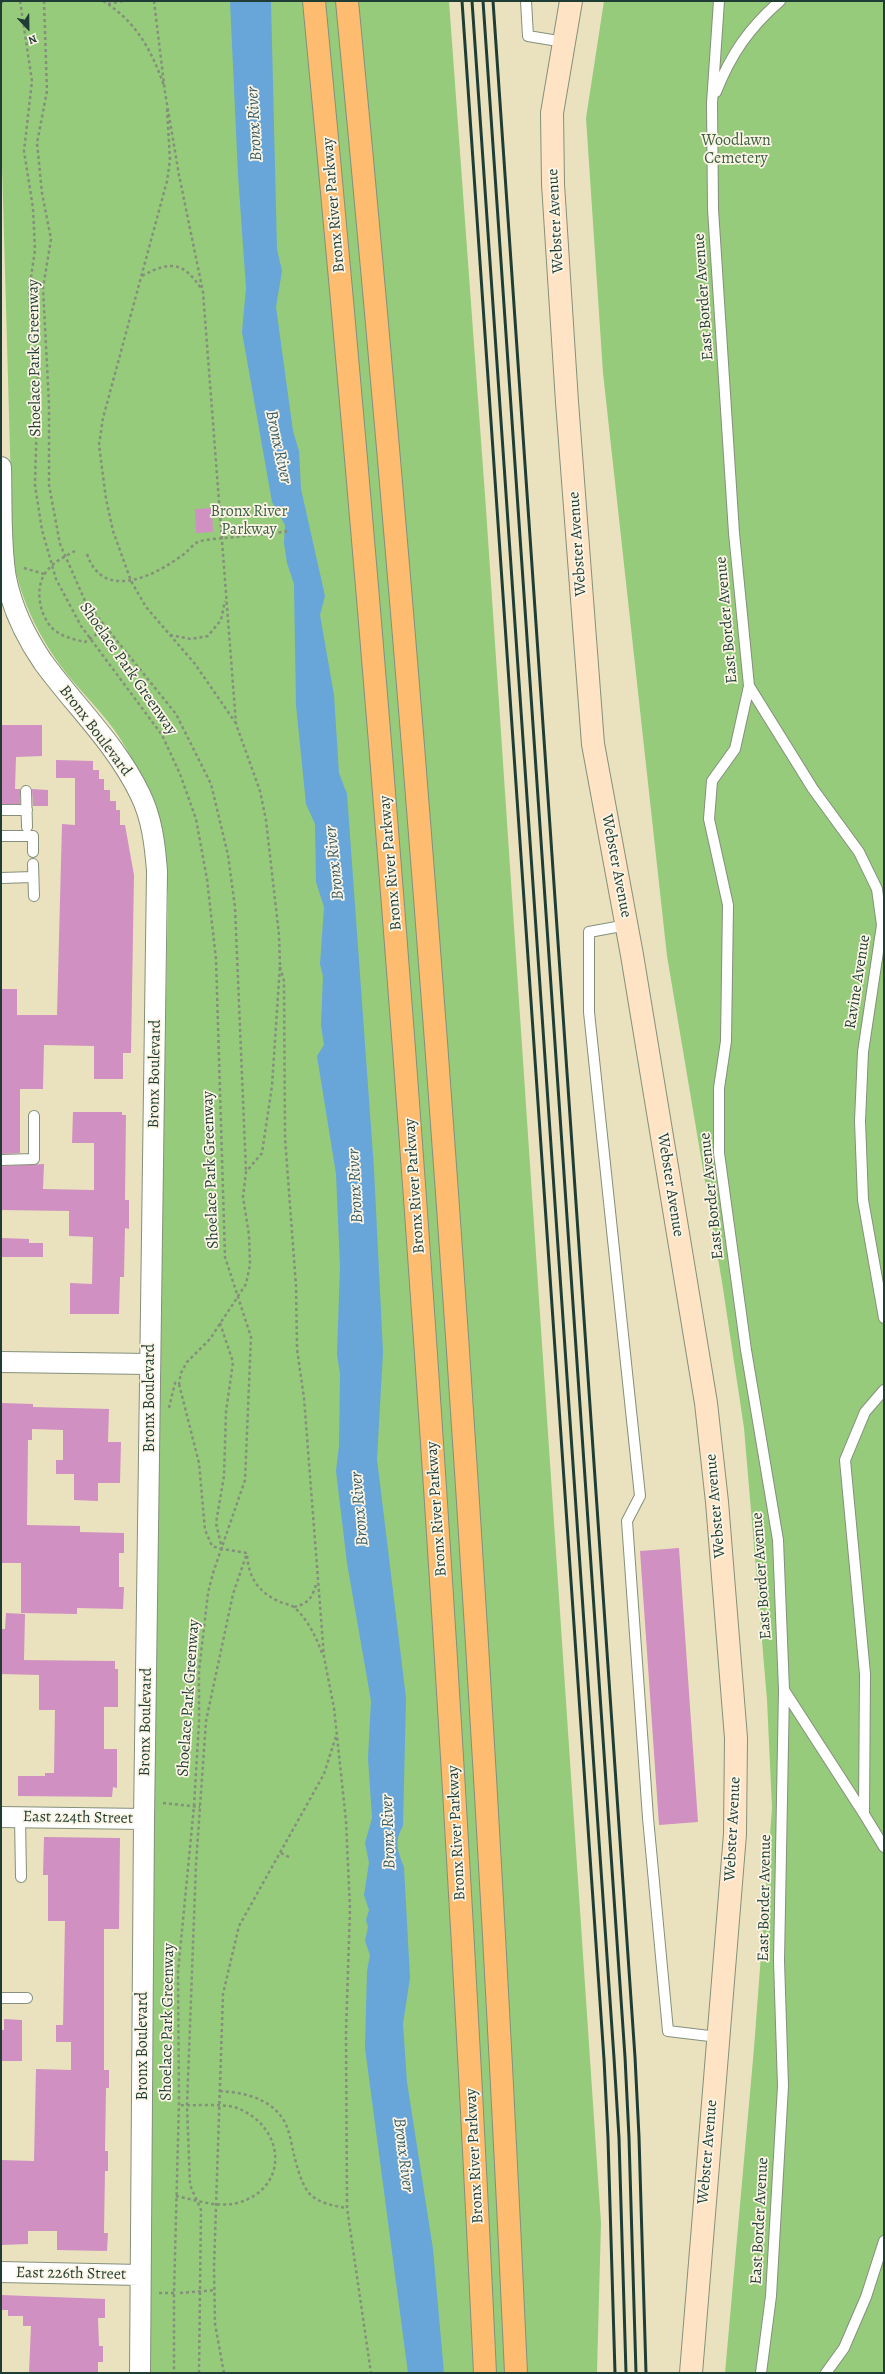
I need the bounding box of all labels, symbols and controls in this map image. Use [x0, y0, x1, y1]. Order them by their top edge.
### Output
north arrow [8, 8, 48, 48]
text: N [26, 31, 39, 48]
water label: Bronx River [243, 86, 267, 162]
park label: Woodlawn Cemetery [701, 131, 771, 169]
street label: Bronx River Parkway [319, 137, 349, 273]
street label: Webster Avenue [544, 168, 568, 274]
street label: East Border Avenue [690, 233, 718, 361]
street label: Shoelace Park Greenway [24, 279, 46, 437]
water label: Bronx River [260, 408, 296, 486]
street label: Webster Avenue [565, 491, 591, 597]
park label: Bronx River Parkway [210, 502, 288, 540]
street label: East Border Avenue [712, 556, 742, 684]
street label: Shoelace Park Greenway [75, 599, 181, 739]
street label: Bronx Boulevard [55, 682, 135, 780]
street label: Bronx River Parkway [376, 795, 406, 931]
street label: Webster Avenue [597, 813, 635, 919]
water label: Bronx River [321, 825, 349, 901]
street label: Ravine Avenue [841, 934, 875, 1030]
street label: Bronx Boulevard [144, 1019, 166, 1129]
street label: Shoelace Park Greenway [199, 1091, 223, 1249]
street label: Bronx River Parkway [401, 1118, 429, 1254]
street label: Webster Avenue [652, 1132, 688, 1238]
street label: East Border Avenue [696, 1132, 728, 1260]
water label: Bronx River [344, 1148, 368, 1224]
street label: Bronx Boulevard [140, 1344, 160, 1452]
street label: Bronx River Parkway [423, 1441, 451, 1577]
street label: Webster Avenue [702, 1453, 730, 1559]
water label: Bronx River [347, 1471, 373, 1547]
street label: East Border Avenue [748, 1512, 776, 1640]
street label: Shoelace Park Greenway [174, 1619, 204, 1777]
street label: Bronx Boulevard [135, 1667, 157, 1777]
street label: Bronx River Parkway [444, 1765, 470, 1901]
street label: Webster Avenue [721, 1776, 745, 1882]
water label: Bronx River [378, 1794, 400, 1870]
street label: East 224th Street [23, 1807, 133, 1829]
street label: East Border Avenue [754, 1834, 776, 1962]
street label: Shoelace Park Greenway [157, 1943, 179, 2101]
street label: Bronx Boulevard [133, 1992, 153, 2100]
street label: Bronx River Parkway [462, 2088, 488, 2224]
street label: Webster Avenue [694, 2099, 722, 2205]
water label: Bronx River [388, 2117, 418, 2193]
street label: East Border Avenue [747, 2157, 773, 2285]
street label: East 226th Street [16, 2263, 126, 2285]

